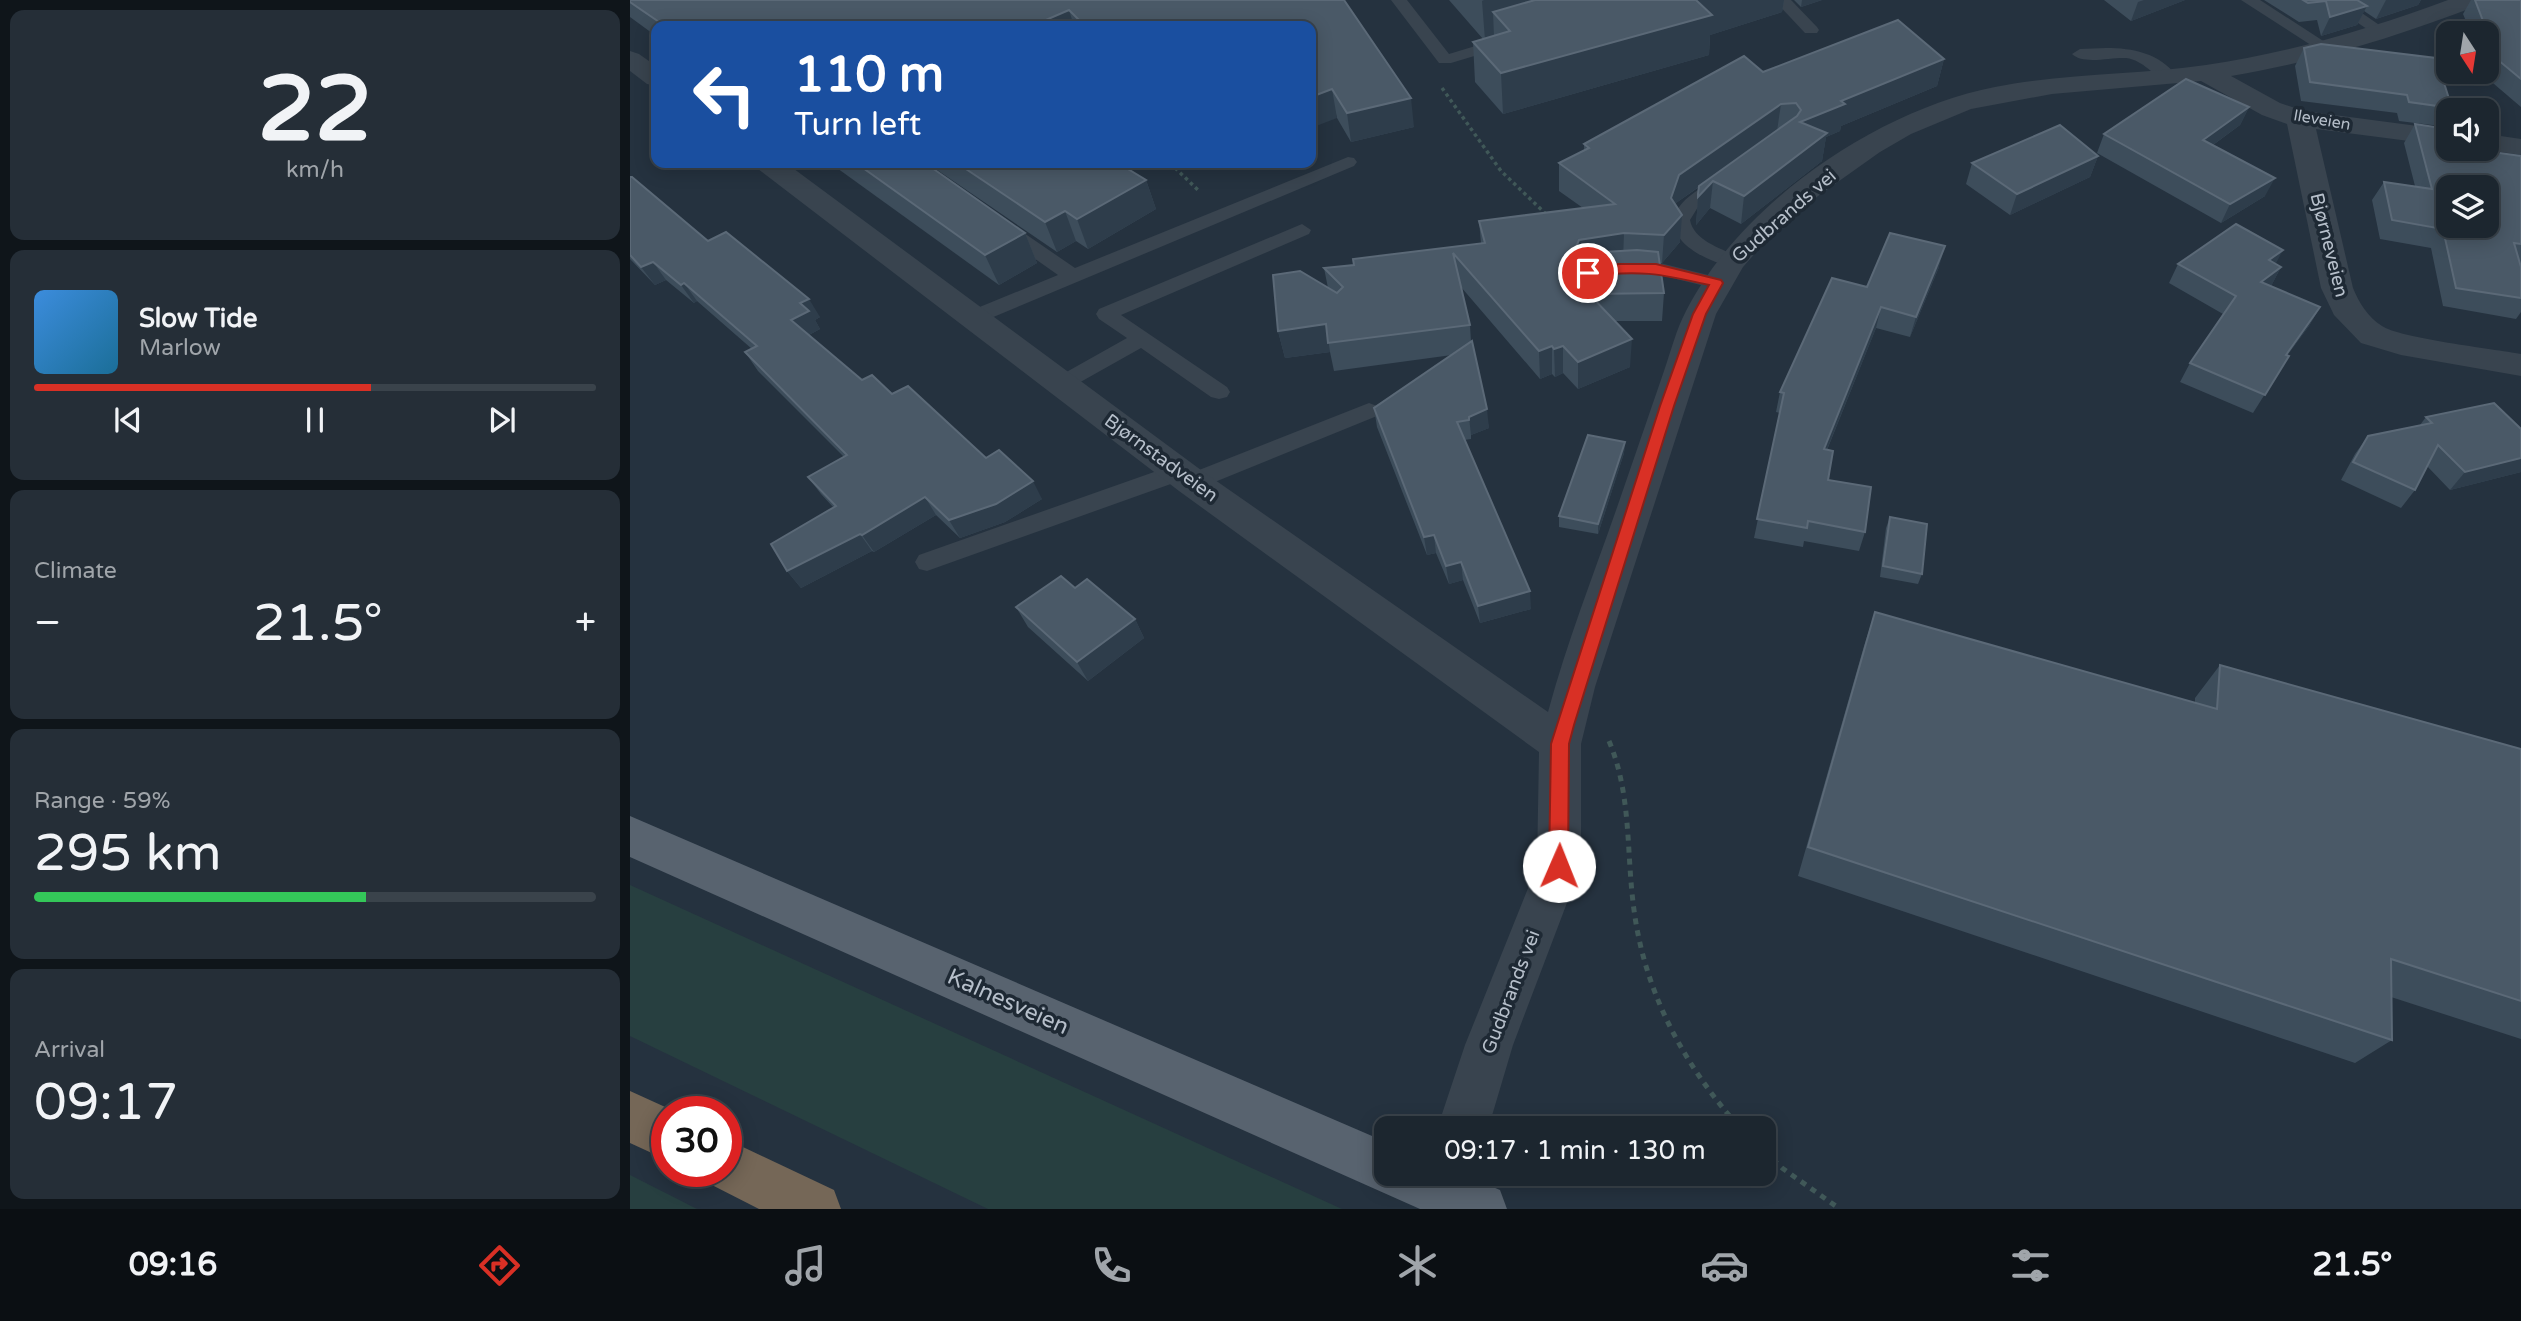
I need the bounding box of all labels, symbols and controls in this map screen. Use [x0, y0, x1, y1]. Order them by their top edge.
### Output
north arrow [2436, 21, 2499, 84]
map controls [2436, 21, 2499, 238]
text: 110 m [794, 46, 944, 105]
icon: left [679, 49, 770, 140]
text: 22 [258, 55, 372, 165]
button: sound [2436, 98, 2499, 161]
street label: Ileveien [2292, 105, 2352, 135]
text: Turn left [794, 106, 921, 144]
text: km/h [286, 156, 344, 184]
street label: Gudbrands vei [1727, 165, 1841, 267]
button: layers [2436, 175, 2499, 238]
street label: Bjørneveien [2305, 191, 2353, 299]
pin [1558, 243, 1618, 303]
icon: arrive [1569, 254, 1607, 292]
text: Slow Tide [139, 303, 257, 334]
text: Marlow [139, 334, 221, 362]
icon: previous [109, 401, 147, 439]
icon: pause [296, 401, 334, 439]
icon: next [483, 401, 521, 439]
street label: Bjørnstadveien [1100, 409, 1222, 507]
text: Climate [34, 557, 117, 585]
text: 21.5° [253, 592, 383, 655]
text: − [34, 600, 61, 646]
text: + [575, 600, 596, 646]
text: Range · 59% [34, 787, 170, 815]
text: 295 km [34, 822, 222, 885]
position arrow [1522, 829, 1596, 903]
street label: Gudbrands vei [1477, 927, 1545, 1057]
street label: Kalnesveien [943, 963, 1073, 1041]
text: Arrival [34, 1036, 105, 1064]
text: 09:17 [34, 1071, 178, 1134]
speed limit sign: 30 [651, 1096, 742, 1187]
text: 09:17 · 1 min · 130 m [1444, 1135, 1706, 1166]
icon: directions [475, 1241, 524, 1290]
icon: music [781, 1241, 830, 1290]
icon: phone [1087, 1241, 1136, 1290]
icon: climate [1393, 1241, 1442, 1290]
icon: car [1700, 1241, 1749, 1290]
icon: filters [2006, 1241, 2055, 1290]
text: 09:16 [129, 1246, 217, 1284]
text: 21.5° [2312, 1246, 2392, 1284]

